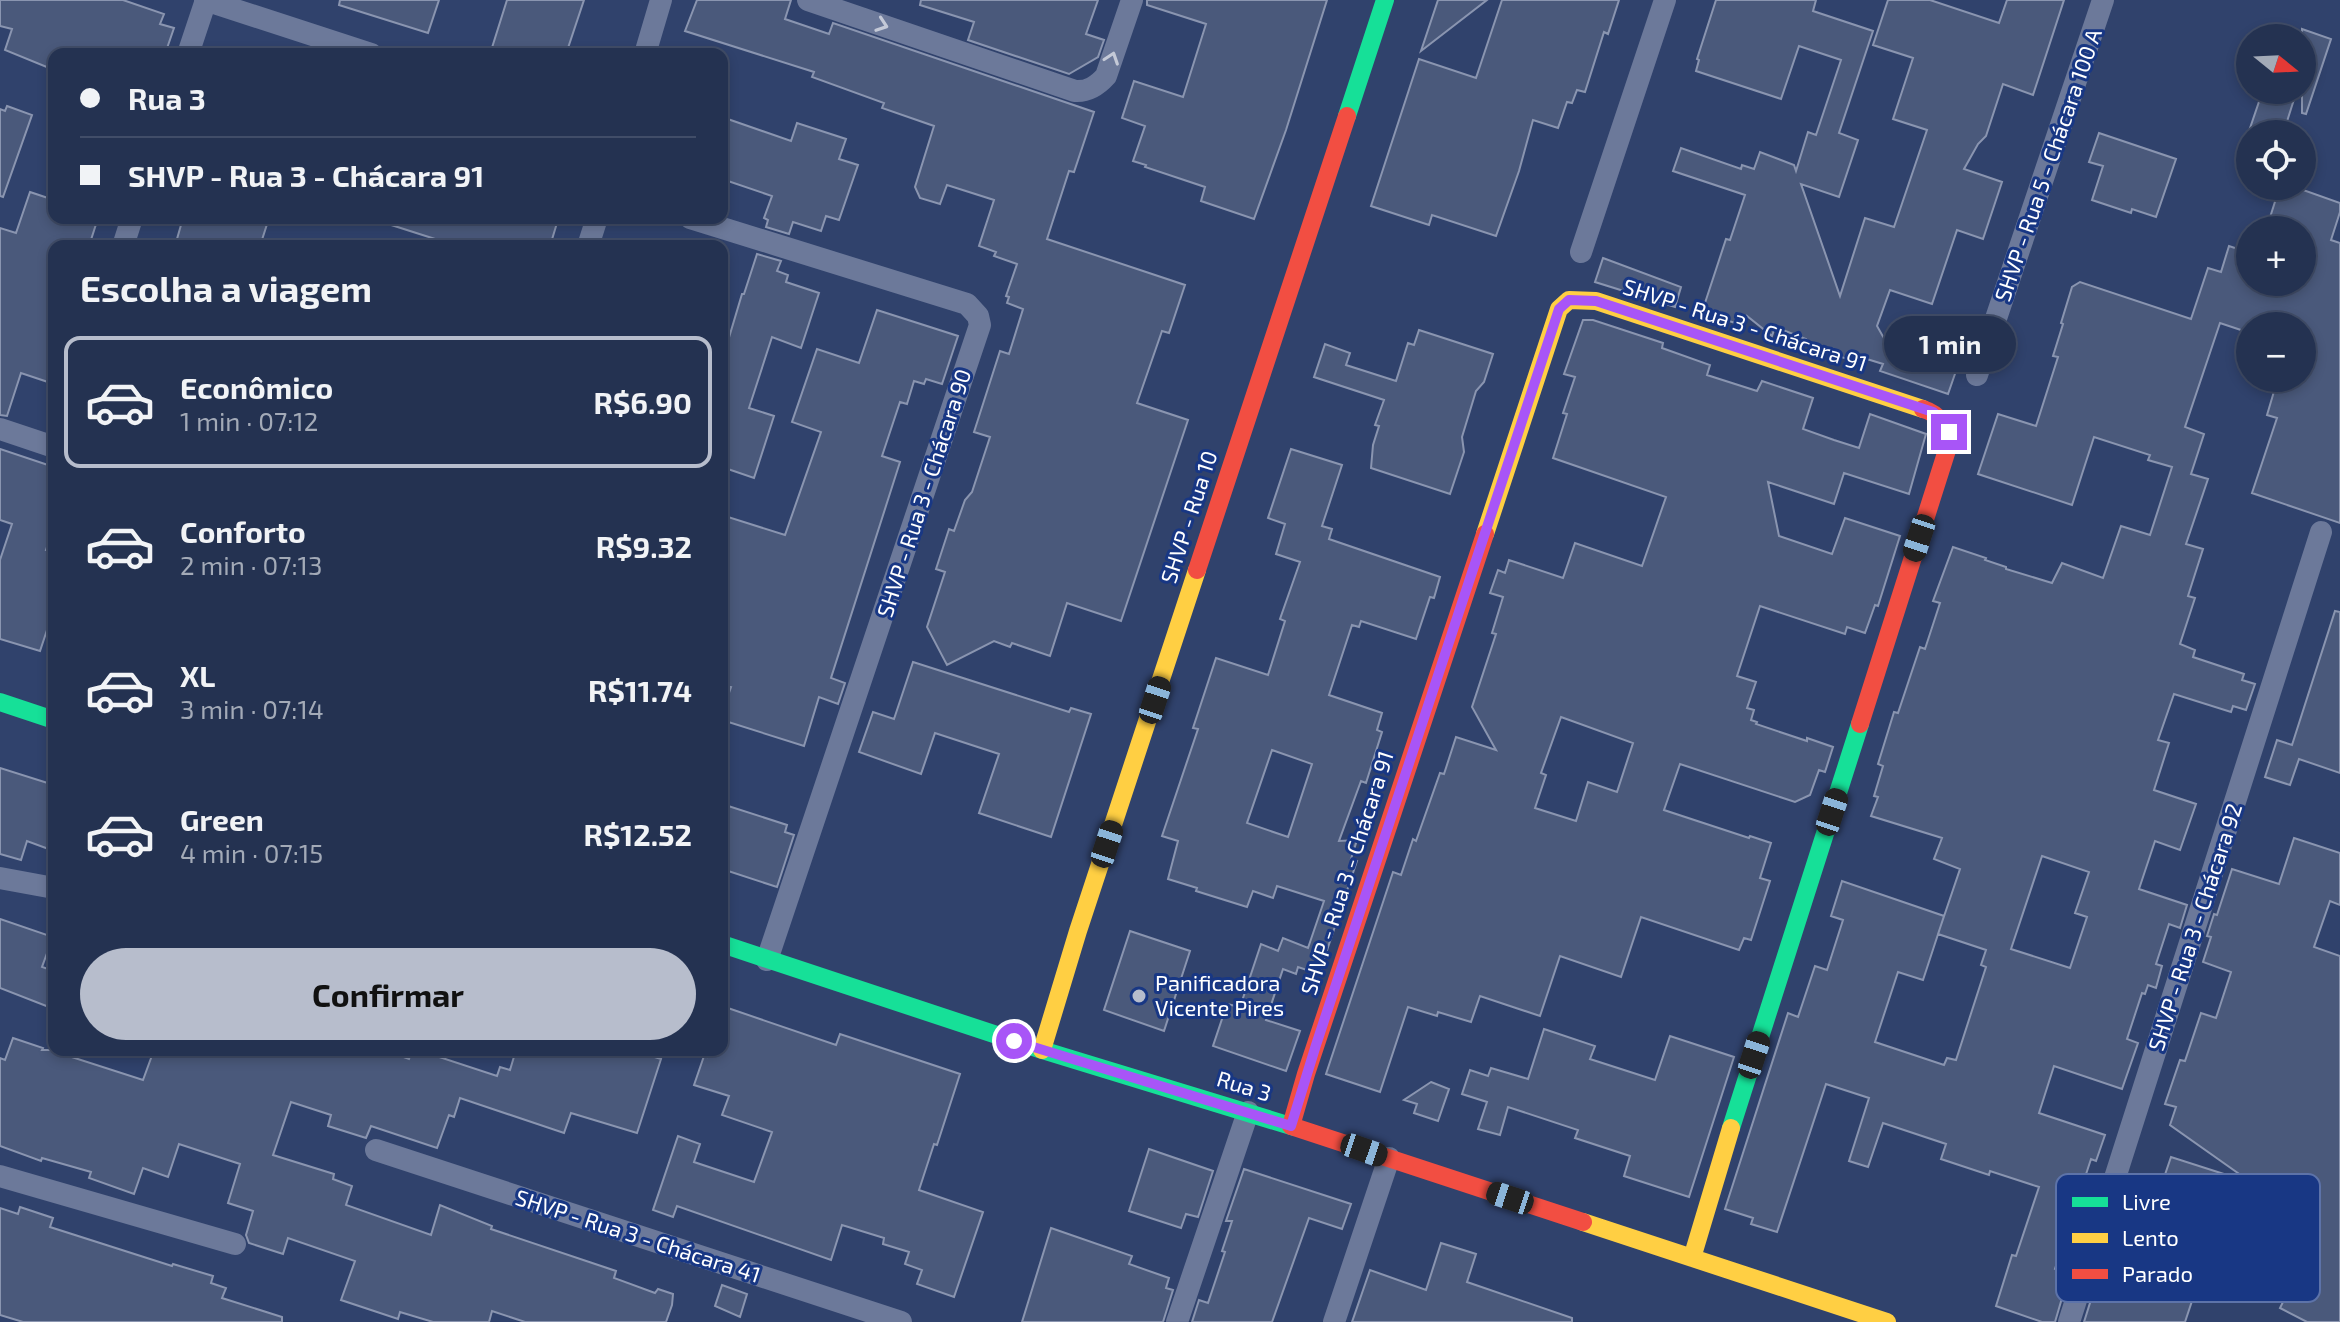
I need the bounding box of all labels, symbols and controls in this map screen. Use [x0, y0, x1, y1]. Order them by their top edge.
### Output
one-way arrow [874, 16, 888, 32]
north arrow [2236, 24, 2316, 104]
map controls [2236, 24, 2316, 392]
street label: SHVP - Rua 5 - Chácara 100 A [1988, 25, 2106, 304]
one-way arrow [1103, 51, 1119, 65]
text: Rua 3 [128, 80, 206, 116]
button: locate [2236, 120, 2316, 200]
text: SHVP - Rua 3 - Chácara 91 [128, 157, 484, 193]
button: + [2236, 216, 2316, 296]
text: Escolha a viagem [80, 266, 372, 309]
street label: SHVP - Rua 3 - Chácara 91 [1620, 272, 1871, 376]
button: − [2236, 312, 2316, 392]
callout: 1 min [1883, 316, 2015, 372]
text: 1 min [1919, 328, 1981, 359]
street label: SHVP - Rua 3 - Chácara 90 [871, 365, 976, 620]
icon: car [84, 366, 156, 438]
text: Econômico [180, 369, 333, 405]
text: R$6.90 [594, 384, 692, 420]
text: 1 min · 07:12 [180, 405, 318, 436]
route end [1931, 414, 1967, 450]
street label: SHVP - Rua 10 [1154, 447, 1222, 586]
icon: car [84, 510, 156, 582]
car [1900, 511, 1938, 565]
text: Conforto [180, 513, 306, 549]
text: R$9.32 [596, 528, 692, 564]
text: 2 min · 07:13 [180, 549, 322, 580]
icon: car [84, 654, 156, 726]
text: XL [180, 657, 215, 693]
text: R$11.74 [588, 672, 692, 708]
car [1136, 673, 1174, 727]
text: 3 min · 07:14 [180, 693, 324, 724]
street label: SHVP - Rua 3 - Chácara 91 [1294, 747, 1398, 998]
car [1813, 785, 1851, 839]
icon: car [84, 798, 156, 870]
street label: SHVP - Rua 3 - Chácara 92 [2142, 800, 2246, 1054]
text: Green [180, 801, 264, 837]
text: R$12.52 [583, 816, 692, 852]
car [1088, 817, 1126, 871]
text: 4 min · 07:15 [180, 837, 323, 868]
button: Confirmar [80, 948, 696, 1040]
place label: Panificadora Vicente Pires [1155, 969, 1284, 1020]
marker: Panificadora Vicente Pires [1130, 987, 1148, 1005]
route start [996, 1023, 1032, 1059]
car [1735, 1028, 1773, 1082]
street label: Rua 3 [1214, 1065, 1275, 1106]
car [1337, 1131, 1391, 1169]
legend [2056, 1174, 2320, 1302]
car [1483, 1179, 1537, 1217]
street label: SHVP - Rua 3 - Chácara 41 [513, 1183, 764, 1287]
text: Livre [2122, 1188, 2171, 1214]
text: Lento [2122, 1224, 2179, 1250]
text: Parado [2122, 1260, 2193, 1286]

